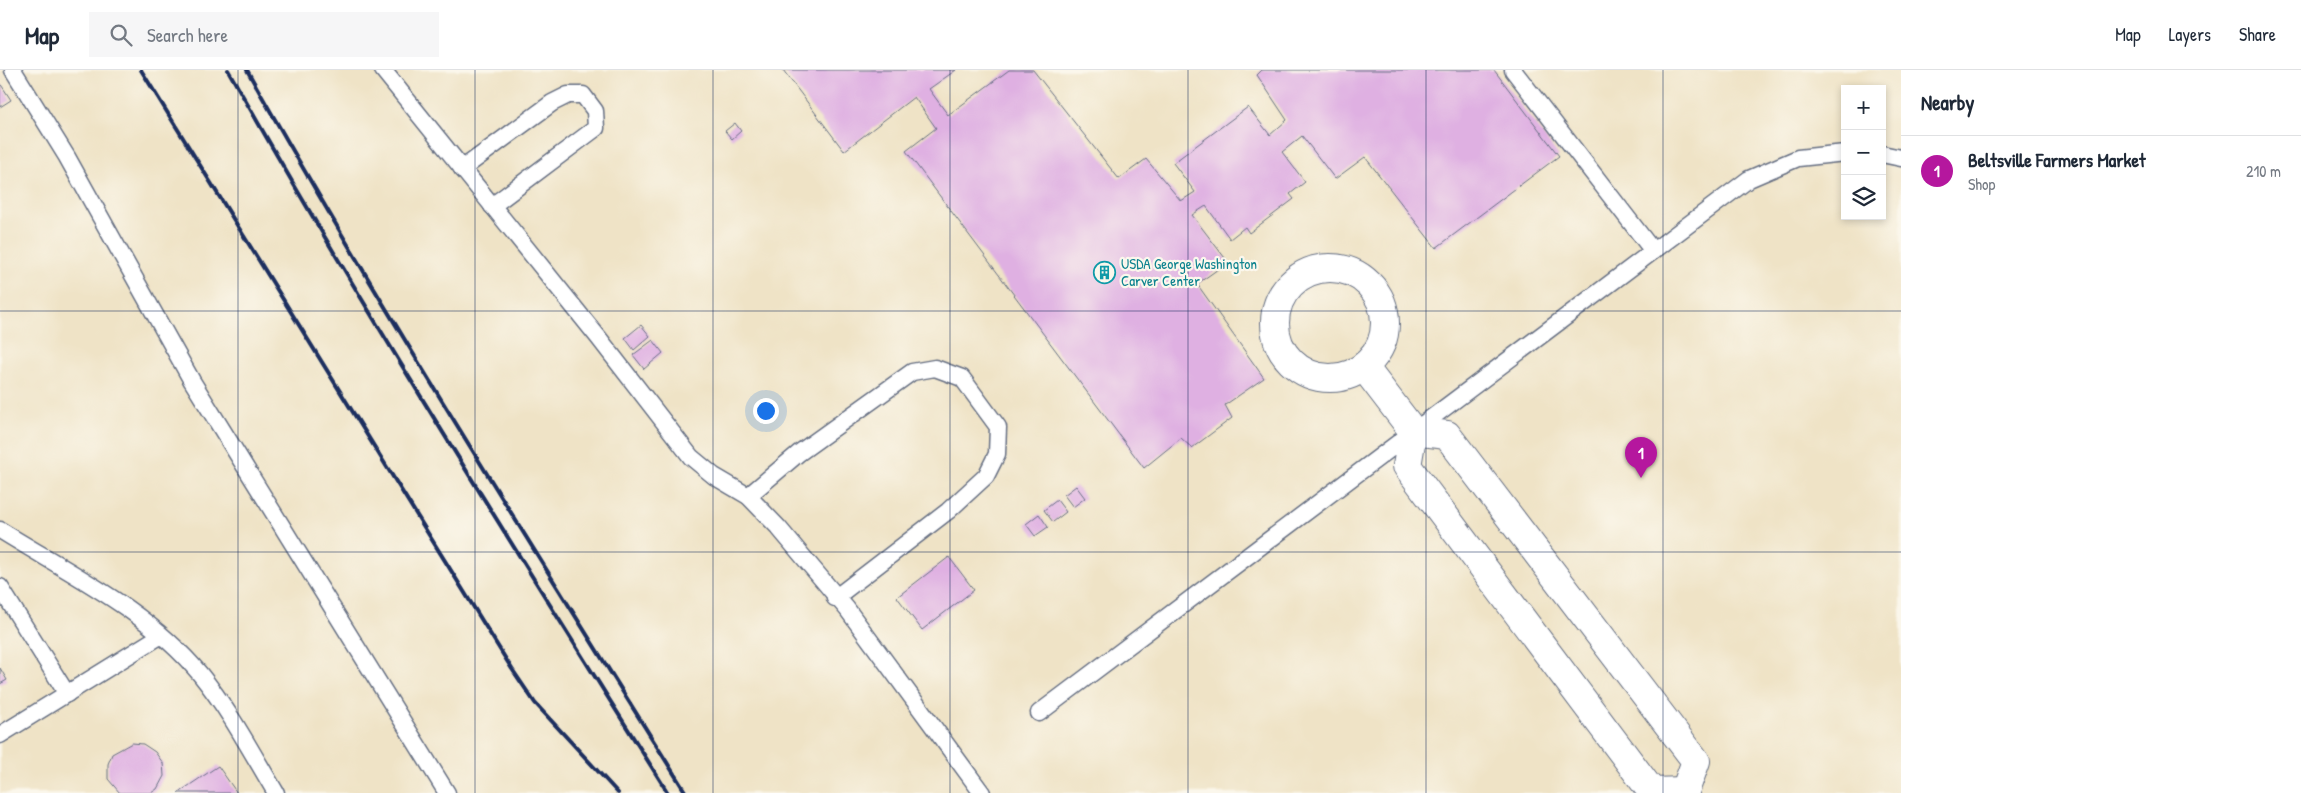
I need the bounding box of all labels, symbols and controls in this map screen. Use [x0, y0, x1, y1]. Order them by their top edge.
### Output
search box [89, 12, 439, 57]
text: Map [25, 19, 59, 51]
icon: search [107, 21, 135, 49]
text: Search here [147, 22, 228, 48]
text: Map [2115, 22, 2141, 47]
text: Layers [2169, 22, 2211, 47]
text: Share [2239, 22, 2276, 47]
map controls [1841, 85, 1886, 220]
button: + [1841, 85, 1886, 130]
text: Nearby [1921, 88, 1974, 117]
button: − [1841, 130, 1886, 175]
text: Beltsville Farmers Market [1968, 147, 2146, 173]
text: 1 [1934, 160, 1940, 182]
text: 210 m [2246, 160, 2281, 182]
text: Shop [1968, 173, 1995, 195]
button: layers [1841, 175, 1886, 220]
place label: USDA George Washington Carver Center [1121, 253, 1257, 291]
building icon: USDA George Washington Carver Center [1093, 261, 1117, 285]
your location [753, 398, 779, 424]
pin: 1 [1625, 437, 1657, 478]

